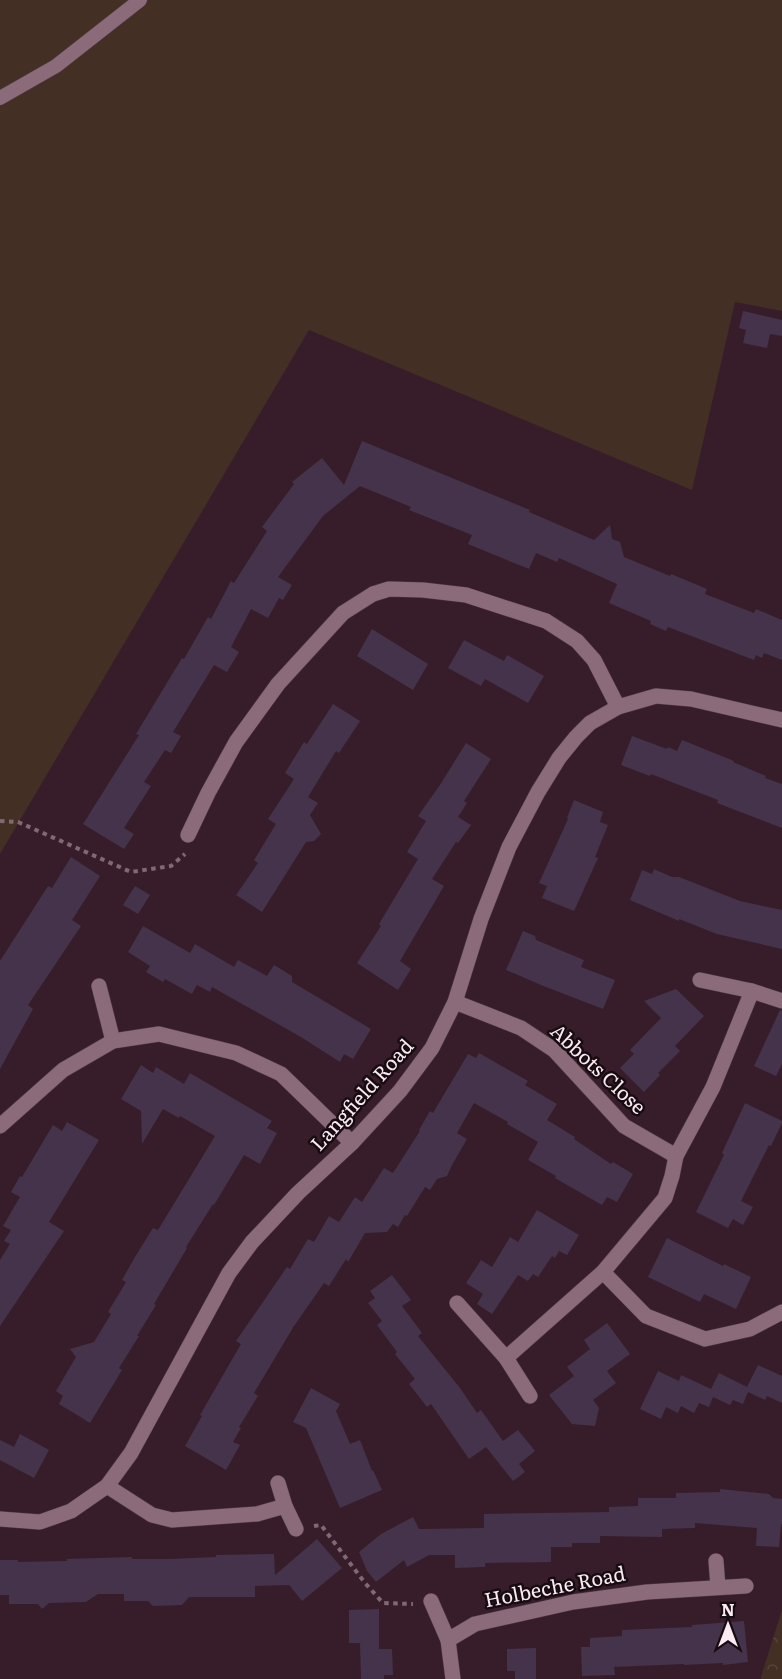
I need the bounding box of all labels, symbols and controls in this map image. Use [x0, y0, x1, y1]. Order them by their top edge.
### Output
street label: Abbots Close [545, 1015, 654, 1120]
street label: Langfield Road [302, 1031, 419, 1156]
street label: Holbeche Road [482, 1557, 628, 1613]
north arrow [698, 1595, 758, 1655]
text: N [721, 1597, 735, 1621]

